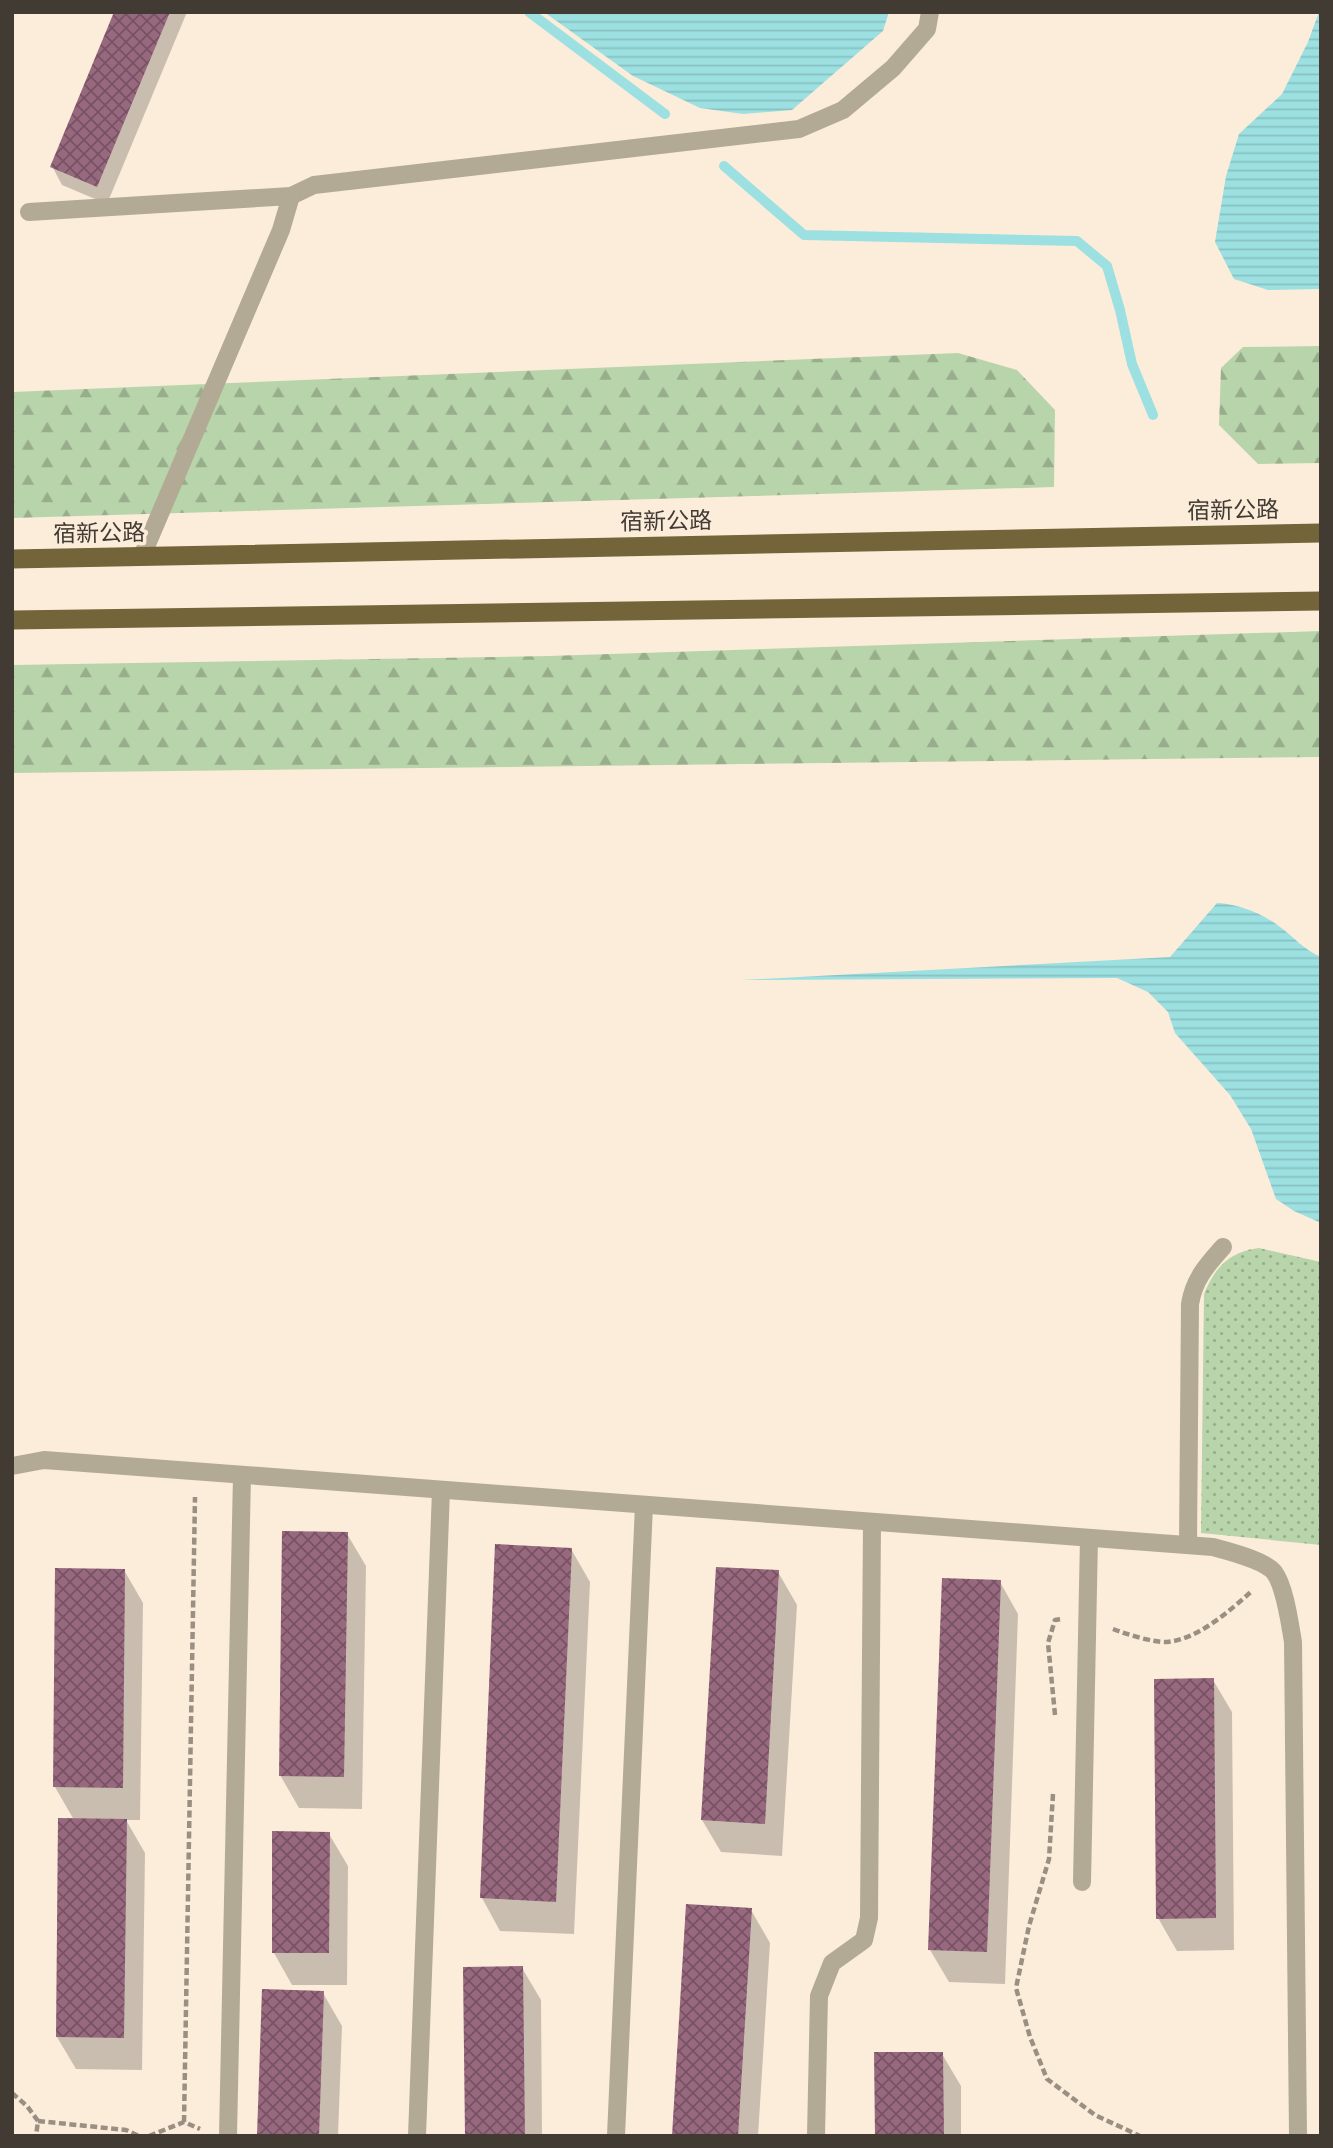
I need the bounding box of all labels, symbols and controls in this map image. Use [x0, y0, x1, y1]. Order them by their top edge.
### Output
street label: 宿新公路 [1187, 494, 1279, 525]
street label: 宿新公路 [620, 505, 712, 536]
street label: 宿新公路 [53, 517, 145, 548]

